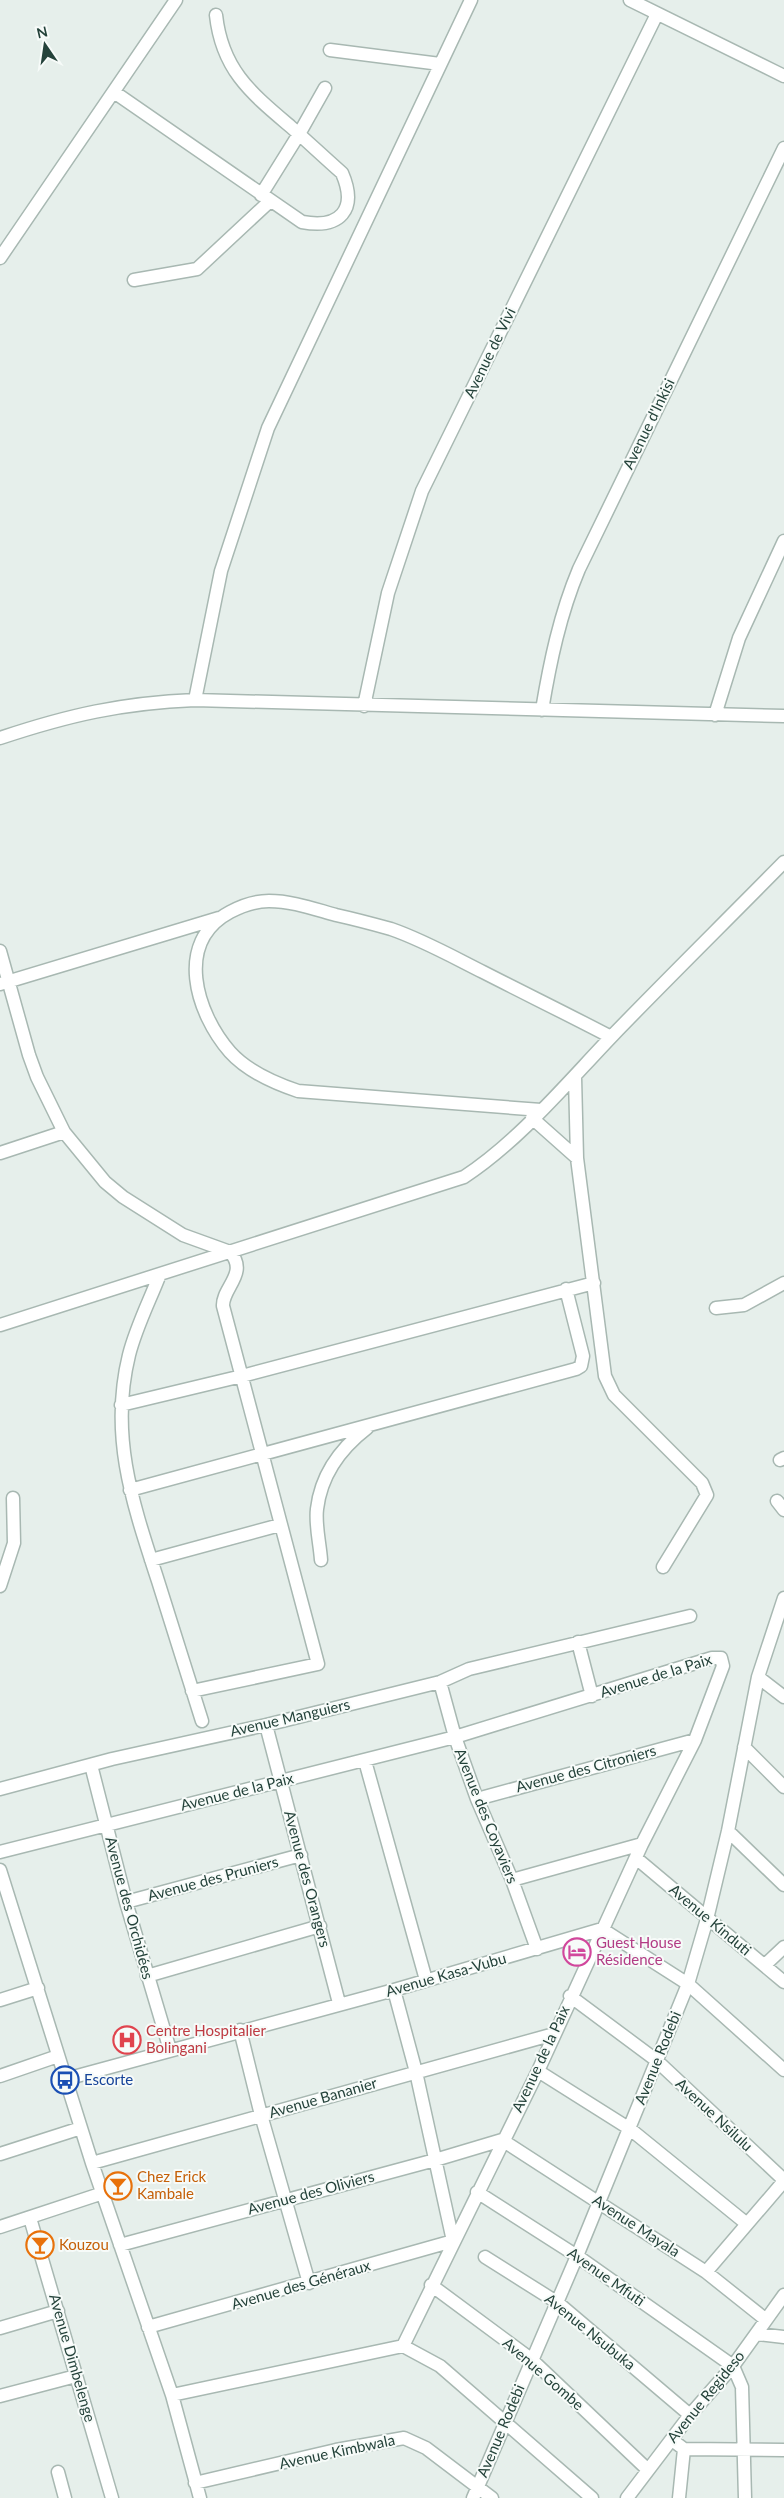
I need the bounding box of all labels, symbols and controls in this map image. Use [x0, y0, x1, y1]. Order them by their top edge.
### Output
north arrow [20, 20, 70, 70]
text: N [35, 22, 49, 41]
street label: Avenue de Vivi [459, 304, 519, 401]
street label: Avenue d'Inkisi [618, 375, 678, 472]
street label: Avenue de la Paix [598, 1649, 714, 1701]
street label: Avenue Manguiers [228, 1694, 352, 1740]
street label: Avenue des Citroniers [514, 1741, 658, 1795]
street label: Avenue des Coyaviers [452, 1745, 522, 1886]
street label: Avenue de la Paix [178, 1768, 296, 1814]
street label: Avenue des Orangers [281, 1808, 335, 1949]
street label: Avenue des Orchidées [102, 1834, 158, 1981]
street label: Avenue des Pruniers [145, 1852, 280, 1904]
street label: Avenue Kinduti [666, 1880, 755, 1959]
place label: Guest House Résidence [596, 1933, 681, 1968]
hotel icon: Guest House Résidence [562, 1937, 592, 1967]
street label: Avenue Kasa-Vubu [383, 1948, 508, 2000]
street label: Avenue de la Paix [507, 2002, 573, 2115]
street label: Avenue Rodebi [630, 2008, 684, 2107]
place label: Centre Hospitalier Bolingani [146, 2021, 266, 2056]
hospital icon: Centre Hospitalier Bolingani [112, 2025, 142, 2055]
bus stop icon: Escorte [50, 2065, 80, 2095]
place label: Escorte [84, 2070, 133, 2088]
street label: Avenue Bananier [267, 2073, 379, 2121]
street label: Avenue Nsilulu [672, 2074, 757, 2154]
street label: Avenue des Oliviers [245, 2166, 376, 2218]
place label: Chez Erick Kambale [137, 2167, 207, 2202]
bar icon: Chez Erick Kambale [103, 2171, 133, 2201]
street label: Avenue Mayala [589, 2190, 684, 2260]
bar icon: Kouzou [25, 2230, 55, 2260]
place label: Kouzou [59, 2235, 109, 2253]
street label: Avenue Mfuti [565, 2243, 649, 2309]
street label: Avenue des Généraux [229, 2255, 373, 2313]
street label: Avenue Nsubuka [542, 2289, 640, 2373]
street label: Avenue Dimbelenge [46, 2292, 100, 2424]
street label: Avenue Gombe [499, 2333, 588, 2413]
street label: Avenue Regideso [663, 2347, 748, 2446]
street label: Avenue Rodebi [472, 2381, 528, 2480]
street label: Avenue Kimbwala [277, 2430, 396, 2472]

